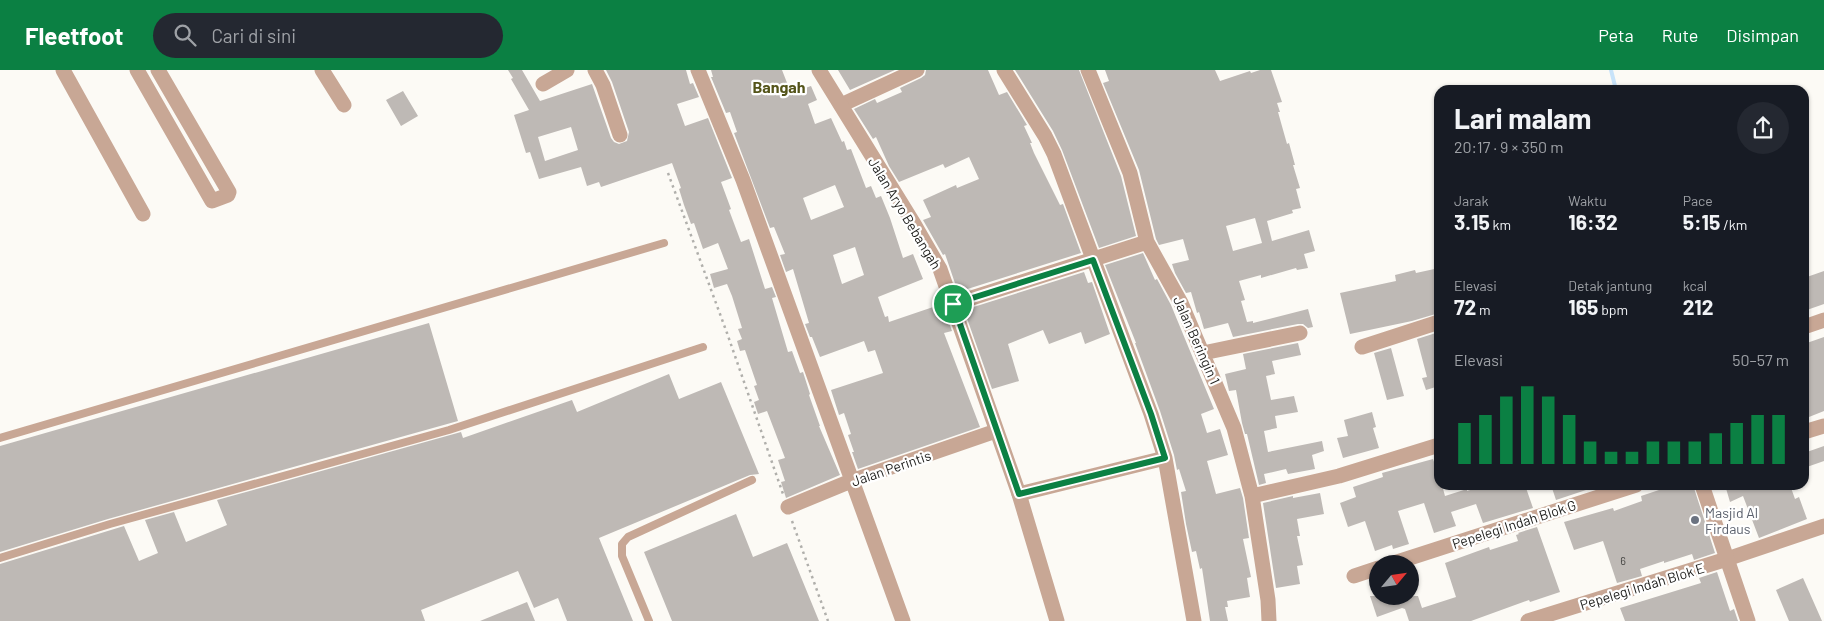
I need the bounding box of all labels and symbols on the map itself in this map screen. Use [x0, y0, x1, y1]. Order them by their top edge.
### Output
district label: Bangah [752, 77, 806, 96]
street label: Jalan Aryo Bebangah [865, 154, 945, 272]
pin [932, 283, 974, 325]
street label: Jalan Beringin 1 [1170, 293, 1224, 387]
street label: Jalan Perintis [849, 446, 933, 490]
street label: Pepelegi Indah Blok G [1450, 496, 1578, 552]
place label: Masjid Al Firdaus [1705, 504, 1758, 537]
marker: Masjid Al Firdaus [1689, 514, 1701, 526]
house number: 6 [1620, 554, 1626, 567]
north arrow [1369, 555, 1419, 605]
street label: Pepelegi Indah Blok E [1578, 559, 1706, 613]

